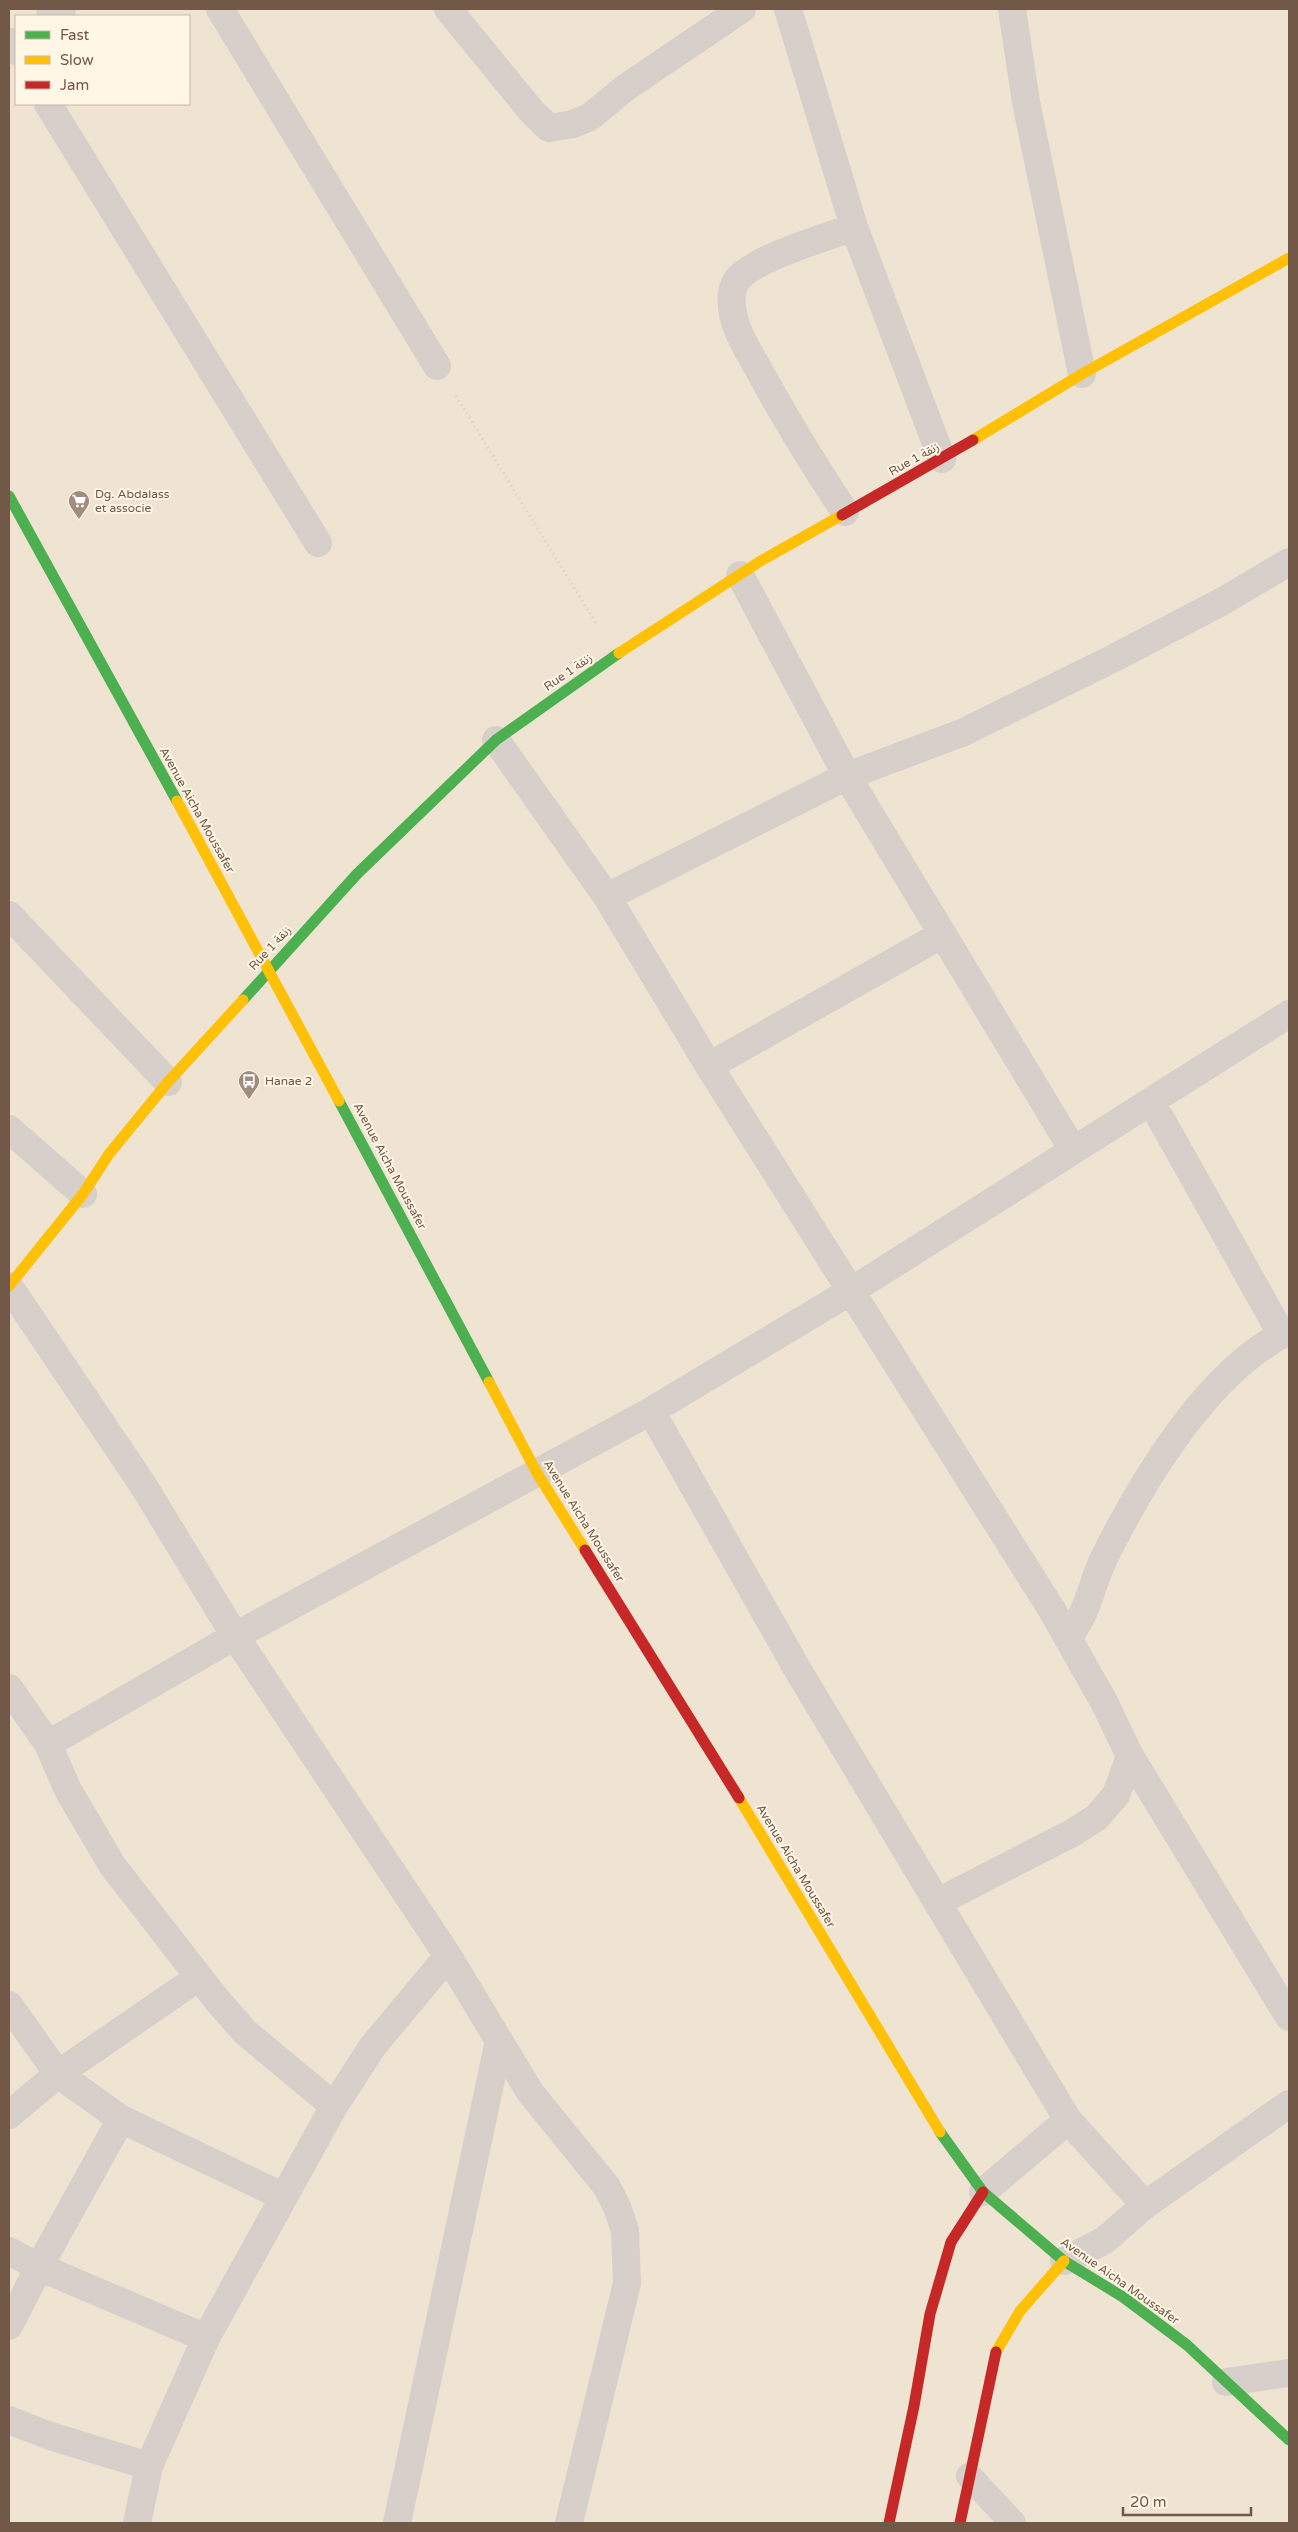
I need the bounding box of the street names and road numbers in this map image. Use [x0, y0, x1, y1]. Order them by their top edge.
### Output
street label: Rue 1 زنقة [886, 439, 942, 479]
street label: Rue 1 زنقة [541, 650, 595, 694]
street label: Avenue Aicha Moussafer [157, 745, 238, 876]
street label: Rue 1 زنقة [246, 923, 294, 973]
street label: Avenue Aicha Moussafer [351, 1100, 430, 1232]
street label: Avenue Aicha Moussafer [541, 1457, 628, 1585]
street label: Avenue Aicha Moussafer [754, 1802, 839, 1930]
street label: Avenue Aicha Moussafer [1058, 2235, 1182, 2327]

